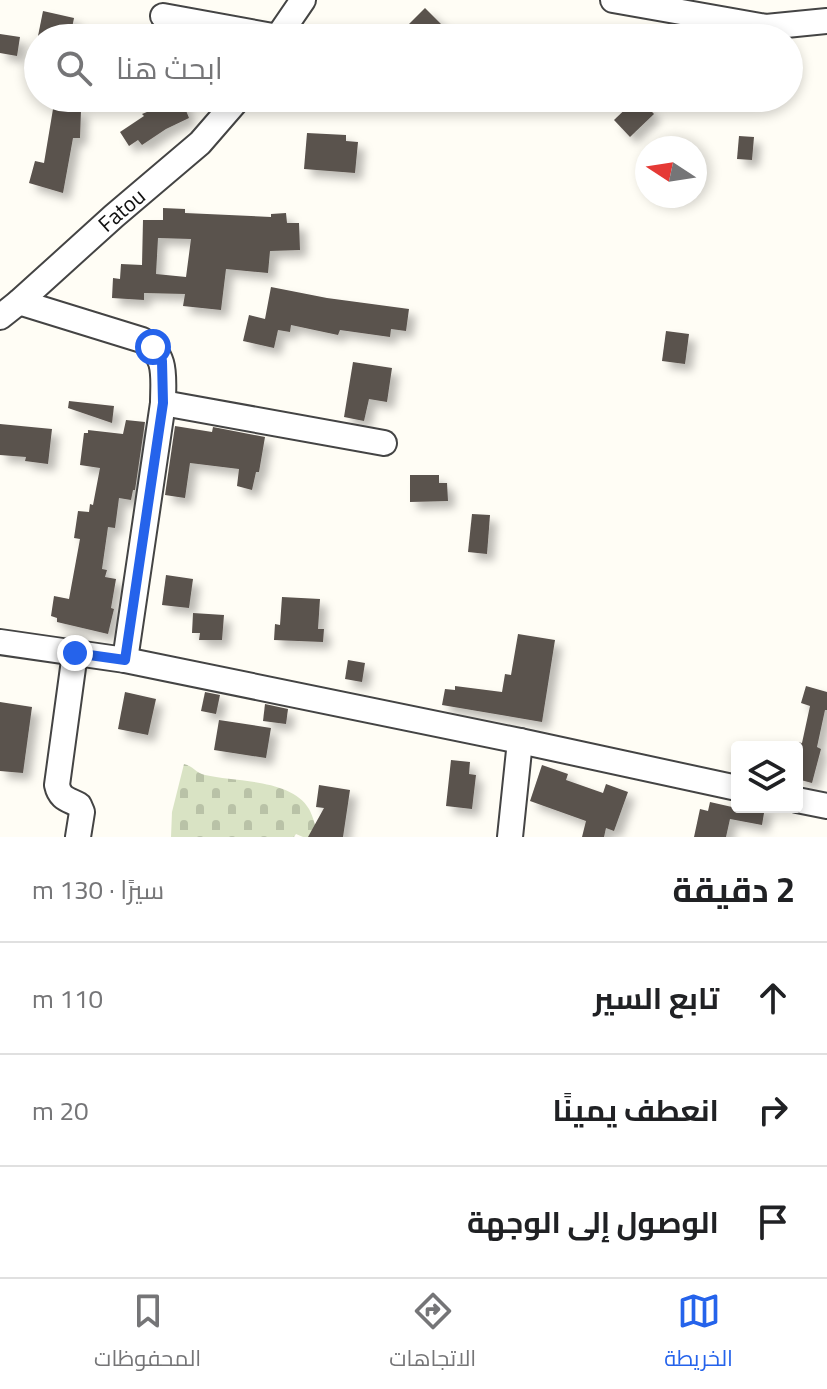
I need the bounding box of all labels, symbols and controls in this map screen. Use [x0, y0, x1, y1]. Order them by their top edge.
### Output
search box [24, 24, 803, 112]
text: ابحث هنا [116, 40, 223, 96]
icon: search [52, 46, 96, 90]
north arrow [635, 136, 707, 208]
street label: Fatou [87, 176, 155, 243]
route start [135, 329, 171, 365]
route end [57, 635, 93, 671]
map controls [731, 741, 803, 813]
button: layers [731, 741, 803, 813]
text: 2 دقيقة [673, 858, 795, 921]
text: سيرًا · 130 m [32, 865, 164, 914]
text: تابع السير [593, 970, 719, 1026]
text: 110 m [32, 974, 103, 1023]
icon: ahead [751, 976, 795, 1020]
text: انعطف يمينًا [553, 1082, 719, 1138]
text: 20 m [32, 1086, 89, 1135]
icon: right [751, 1088, 795, 1132]
text: الوصول إلى الوجهة [467, 1194, 719, 1250]
icon: arrive [751, 1200, 795, 1244]
tab: المحفوظات [94, 1289, 201, 1379]
tab: الاتجاهات [389, 1289, 476, 1379]
tab: الخريطة [664, 1289, 733, 1379]

